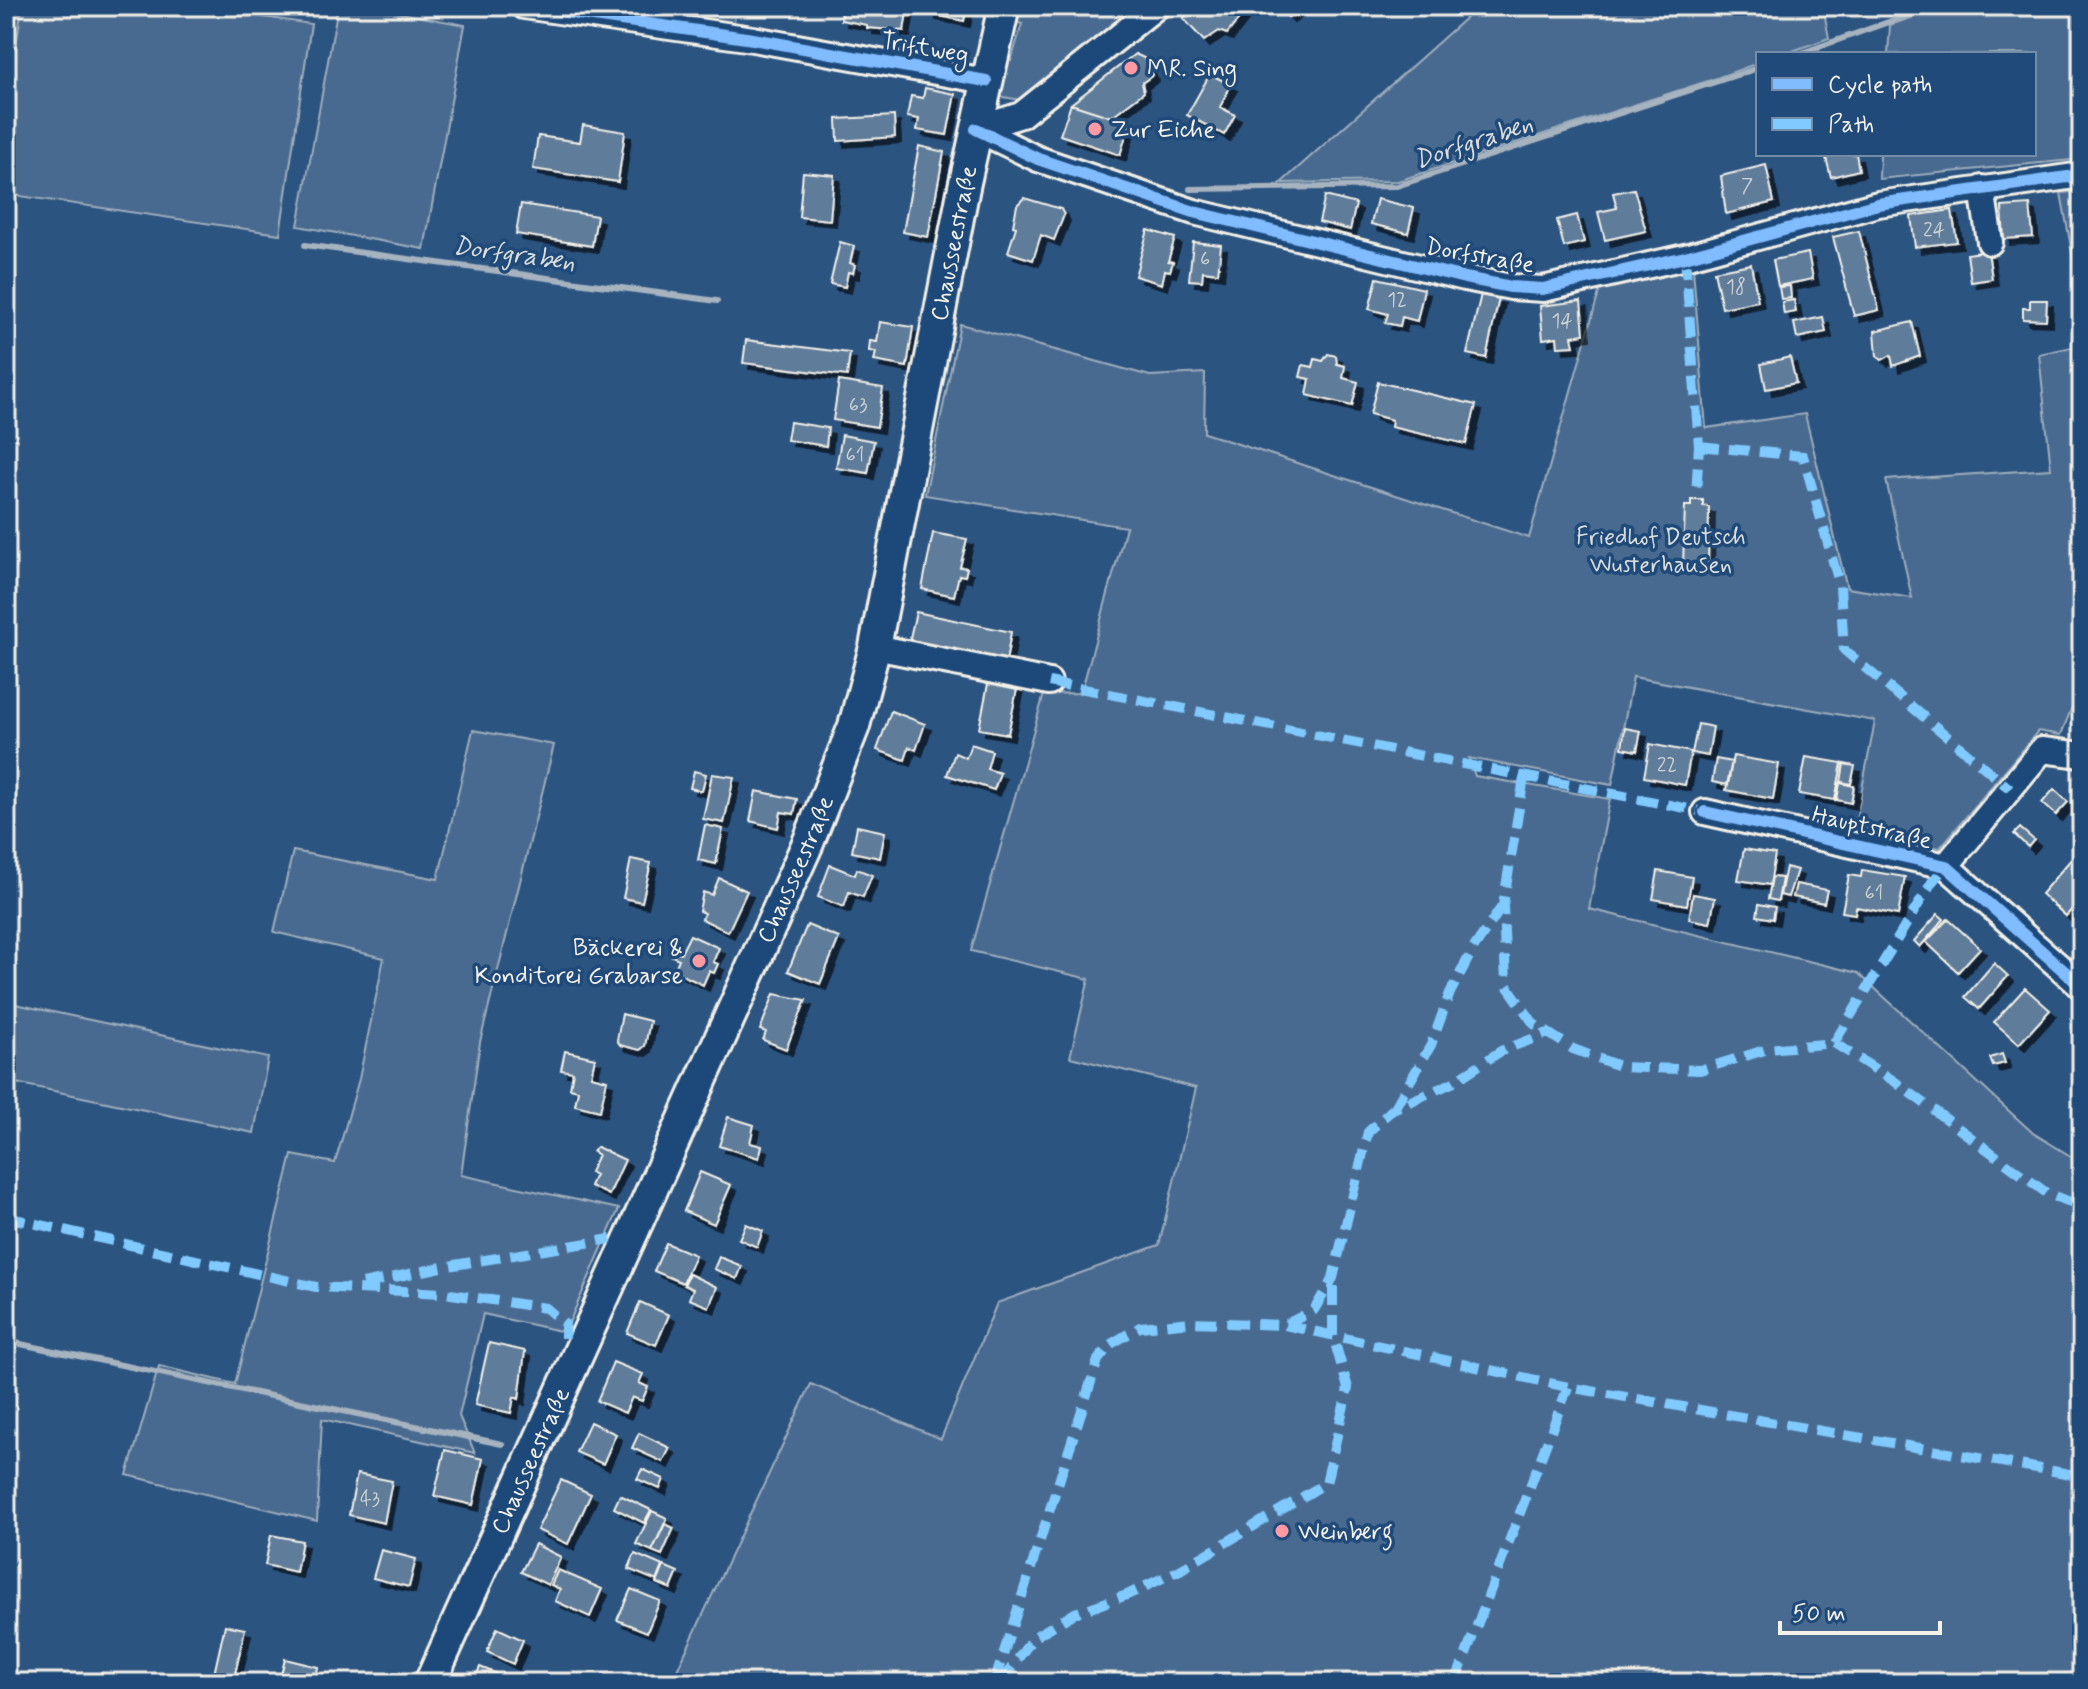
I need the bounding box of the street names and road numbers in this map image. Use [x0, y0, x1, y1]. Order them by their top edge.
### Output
street label: Triftweg [878, 26, 971, 73]
street label: Chausseestraße [924, 163, 985, 324]
street label: Dorfstraße [1423, 232, 1537, 281]
street label: Chausseestraße [751, 791, 842, 948]
street label: Hauptstraße [1809, 800, 1935, 857]
street label: Chausseestraße [485, 1383, 578, 1539]

